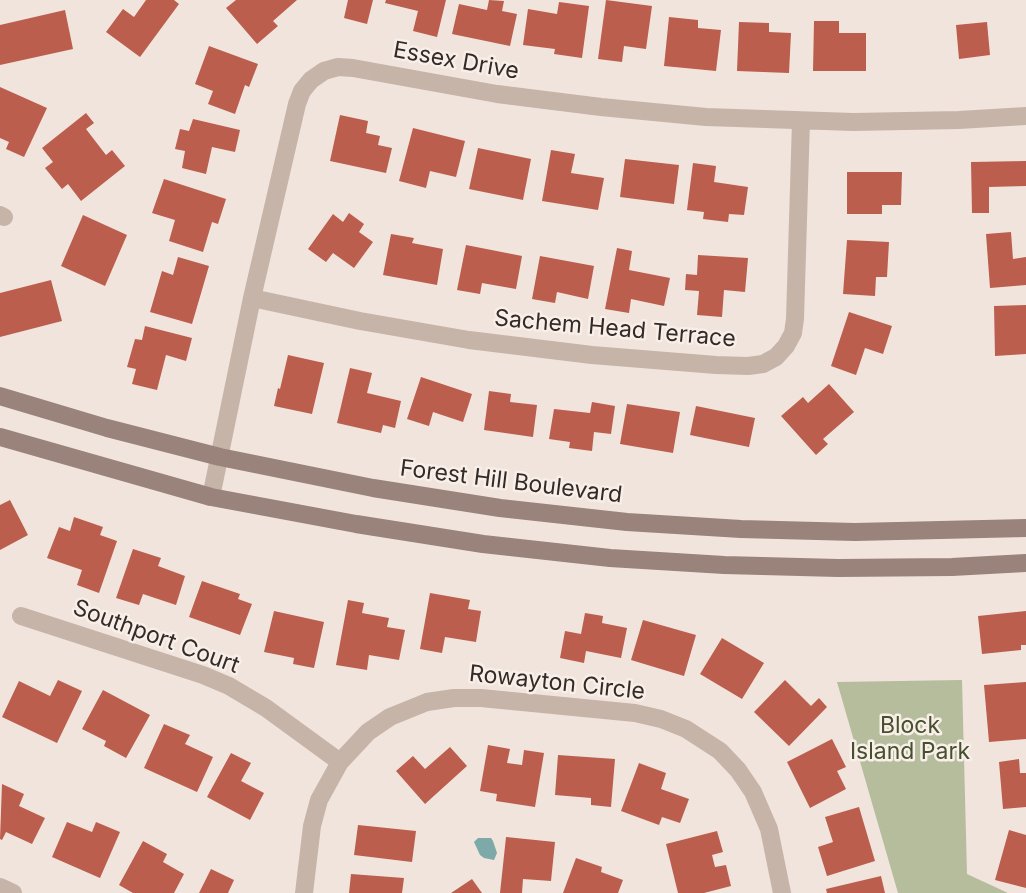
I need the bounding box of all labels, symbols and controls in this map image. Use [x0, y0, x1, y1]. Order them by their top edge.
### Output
street label: Essex Drive [391, 36, 521, 86]
street label: Sachem Head Terrace [493, 305, 737, 353]
street label: Forest Hill Boulevard [398, 455, 624, 509]
street label: Southport Court [69, 594, 243, 680]
street label: Rowayton Circle [468, 660, 646, 706]
park label: Block Island Park [850, 712, 970, 766]

